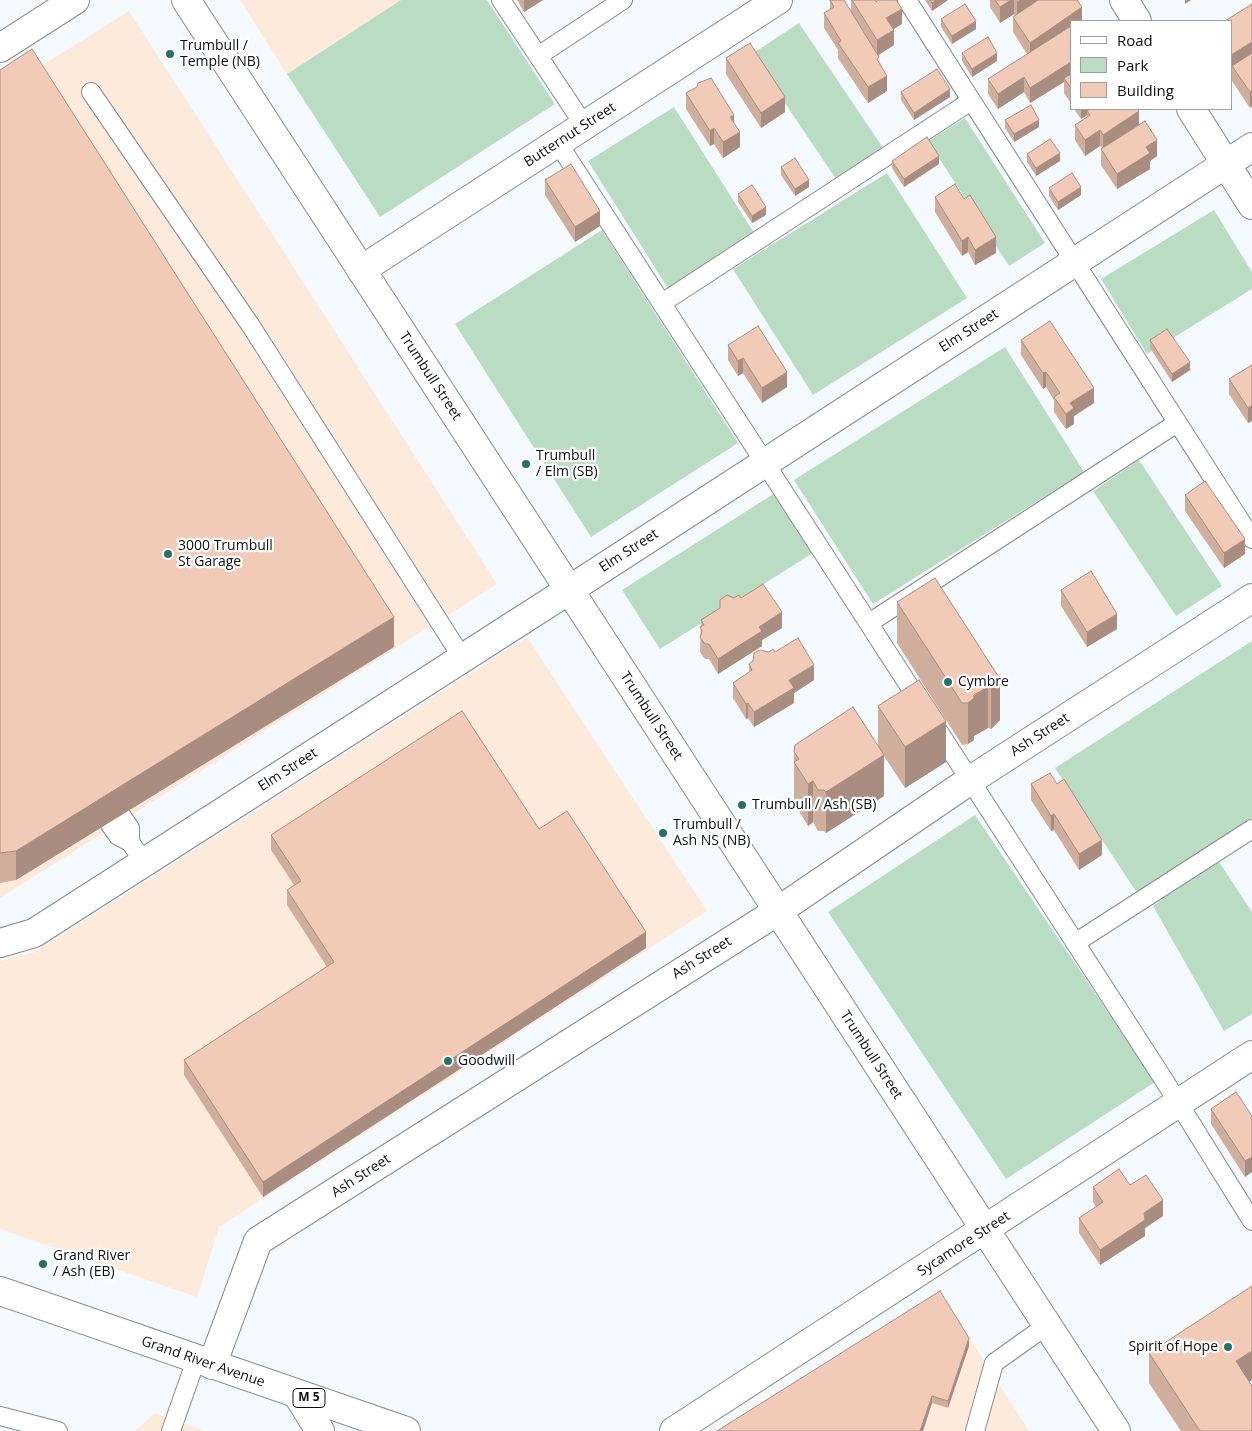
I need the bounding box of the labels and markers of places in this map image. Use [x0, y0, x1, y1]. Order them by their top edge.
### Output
place label: Trumbull / Temple (NB) [180, 38, 260, 70]
marker: Trumbull / Temple (NB) [164, 48, 176, 60]
place label: Trumbull / Elm (SB) [536, 448, 598, 481]
marker: Trumbull / Elm (SB) [520, 458, 532, 470]
place label: 3000 Trumbull St Garage [178, 538, 273, 570]
marker: 3000 Trumbull St Garage [162, 548, 174, 560]
place label: Cymbre [958, 674, 1009, 690]
marker: Cymbre [942, 676, 954, 688]
place label: Trumbull / Ash (SB) [752, 797, 876, 813]
marker: Trumbull / Ash (SB) [736, 799, 748, 811]
place label: Trumbull / Ash NS (NB) [673, 817, 750, 850]
marker: Trumbull / Ash NS (NB) [657, 827, 669, 839]
place label: Goodwill [458, 1053, 515, 1069]
marker: Goodwill [442, 1055, 454, 1067]
place label: Grand River / Ash (EB) [53, 1248, 130, 1280]
marker: Grand River / Ash (EB) [37, 1258, 49, 1270]
place label: Spirit of Hope [1128, 1339, 1218, 1355]
marker: Spirit of Hope [1222, 1341, 1234, 1353]

